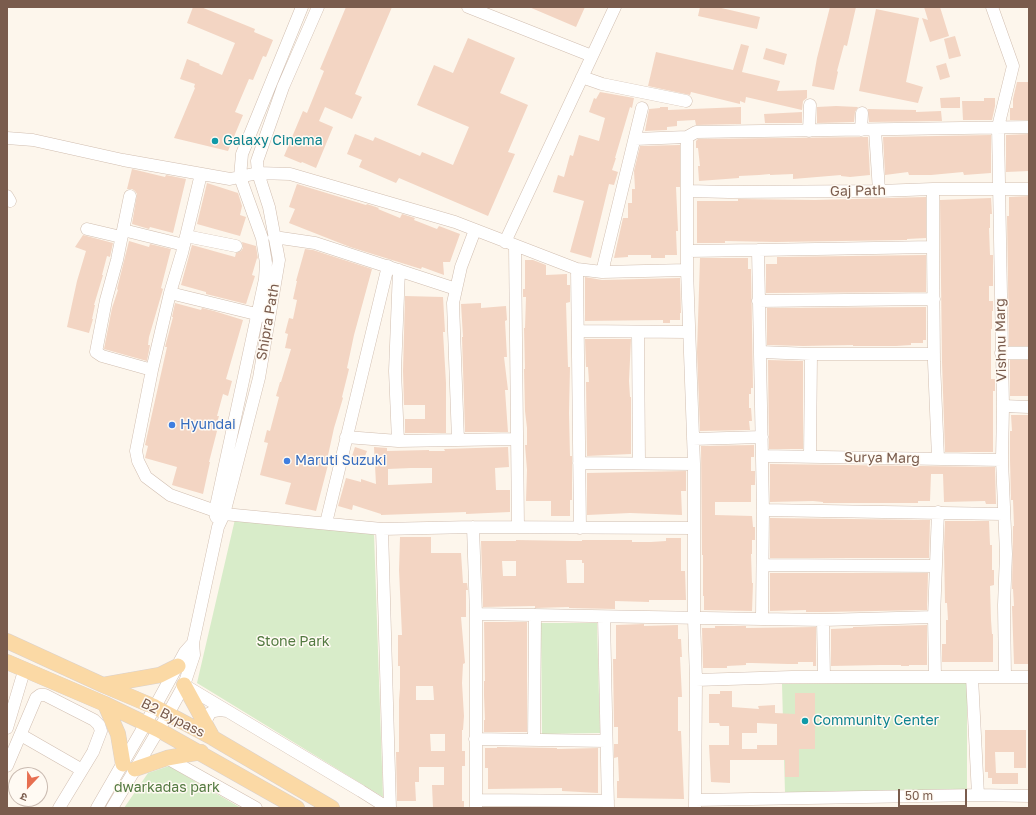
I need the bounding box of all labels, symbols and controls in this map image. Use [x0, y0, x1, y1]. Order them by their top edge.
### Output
place label: Galaxy Cinema [223, 133, 323, 149]
marker: Galaxy Cinema [210, 136, 220, 146]
street label: Gaj Path [830, 182, 886, 200]
street label: Shipra Path [253, 282, 283, 362]
street label: Vishnu Marg [992, 298, 1010, 382]
place label: Hyundai [180, 417, 236, 433]
marker: Hyundai [167, 420, 177, 430]
street label: Surya Marg [844, 449, 920, 467]
place label: Maruti Suzuki [295, 453, 386, 469]
marker: Maruti Suzuki [282, 456, 292, 466]
park label: Stone Park [256, 634, 330, 650]
street label: B2 Bypass [138, 695, 208, 741]
place label: Community Center [813, 713, 939, 729]
marker: Community Center [800, 716, 810, 726]
north arrow [8, 767, 48, 807]
park label: dwarkadas park [114, 780, 220, 796]
scale bar [900, 781, 969, 807]
text: 50 m [905, 788, 933, 803]
text: उ [18, 790, 29, 805]

